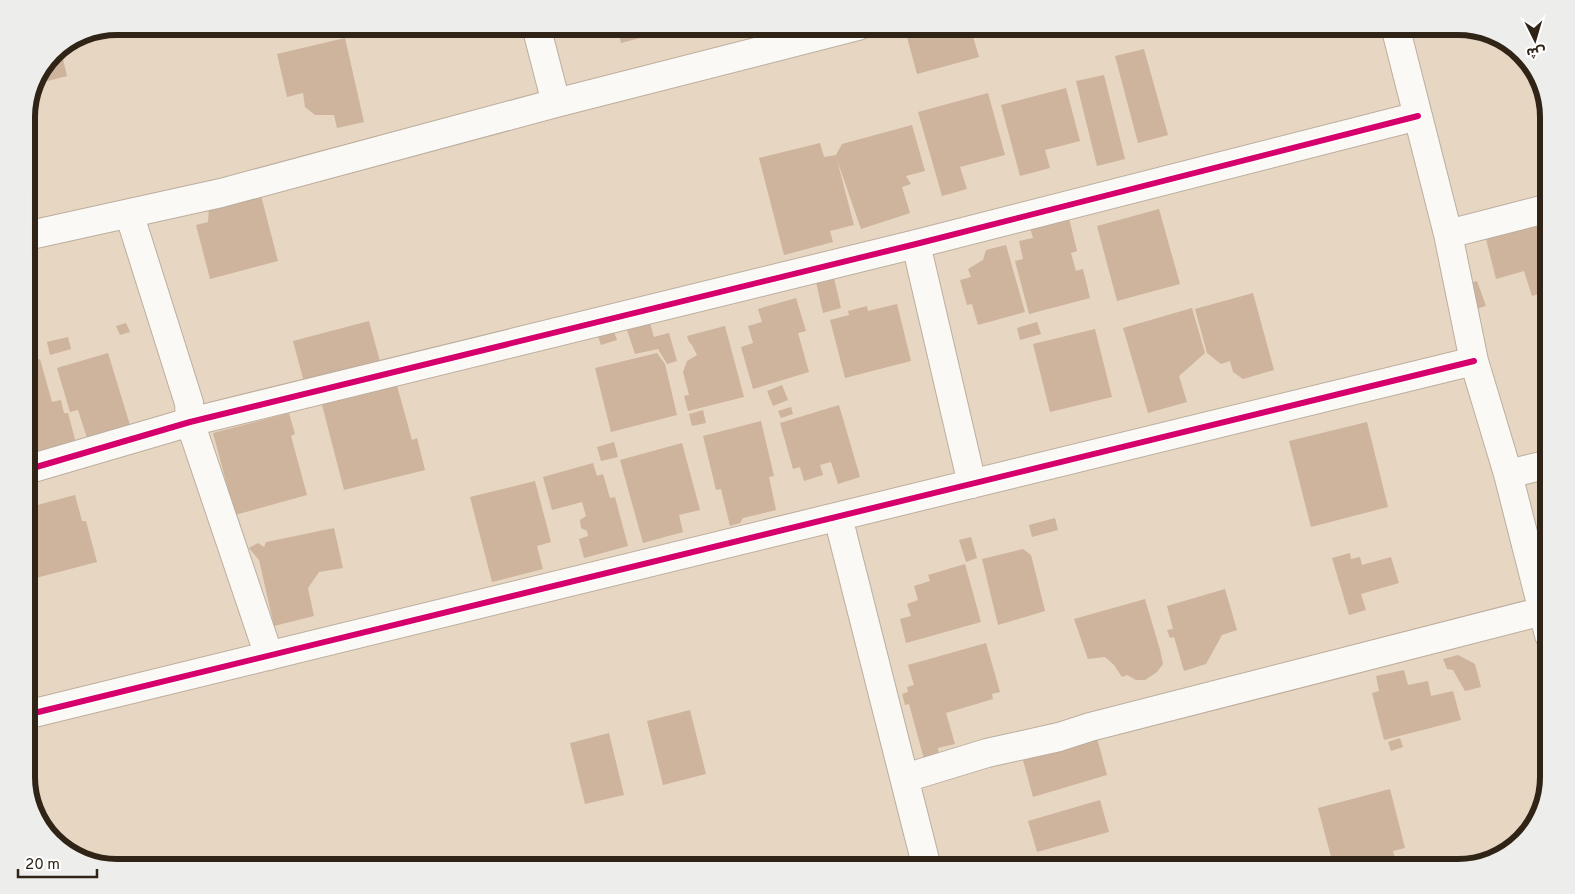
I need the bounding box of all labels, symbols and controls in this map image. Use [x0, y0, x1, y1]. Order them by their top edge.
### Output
north arrow [1510, 15, 1560, 65]
text: ش [1526, 42, 1546, 61]
scale bar [18, 846, 96, 878]
text: 20 m [25, 856, 60, 875]

